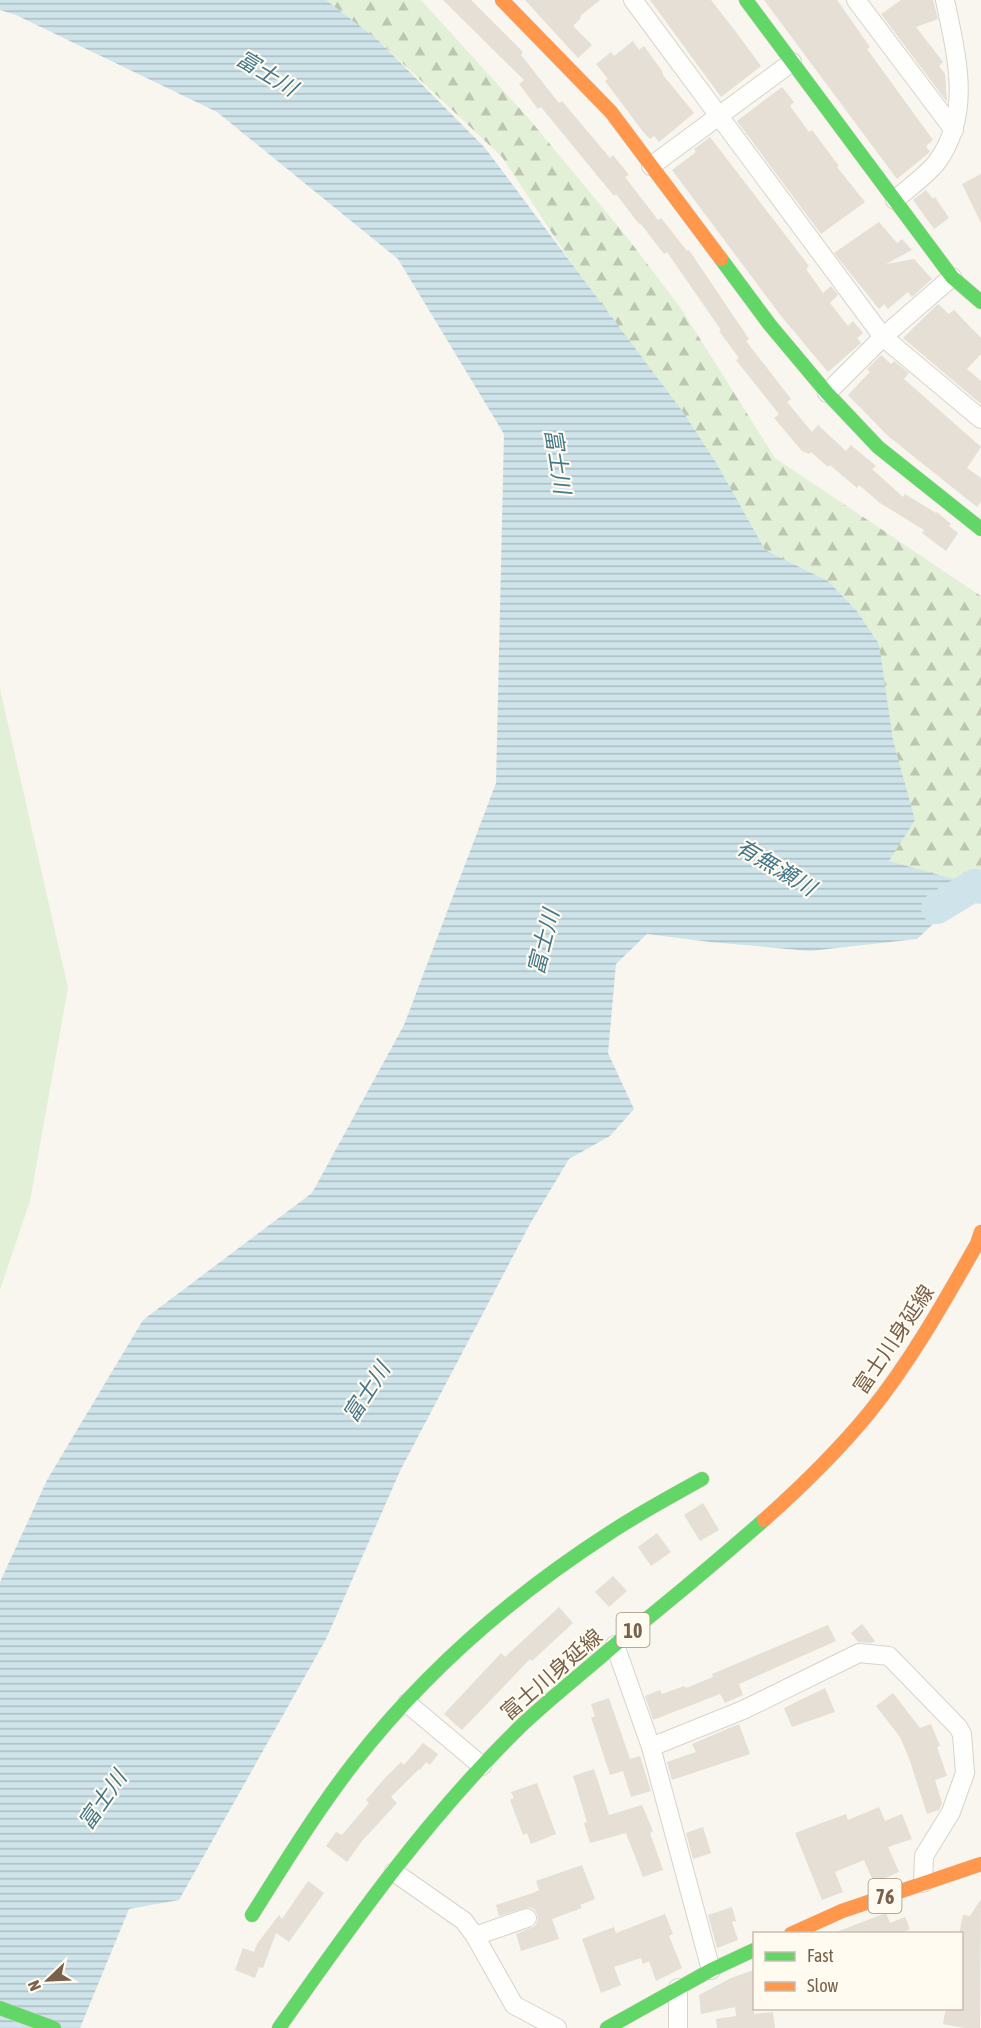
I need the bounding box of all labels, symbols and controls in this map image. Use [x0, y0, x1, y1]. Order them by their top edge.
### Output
water label: 富士川 [232, 45, 304, 102]
water label: 富士川 [540, 426, 576, 498]
water label: 有無瀬川 [732, 833, 822, 902]
water label: 富士川 [522, 905, 564, 977]
street label: 富士川身延線 [848, 1280, 938, 1398]
water label: 富士川 [337, 1356, 396, 1427]
road number: 10 [616, 1613, 650, 1647]
street label: 富士川身延線 [496, 1624, 606, 1724]
water label: 富士川 [72, 1764, 133, 1834]
road number: 76 [868, 1879, 902, 1913]
legend [753, 1932, 963, 2010]
text: Fast [807, 1945, 834, 1966]
north arrow [18, 1950, 78, 2010]
text: Slow [807, 1975, 838, 1996]
text: N [24, 1978, 44, 1994]

